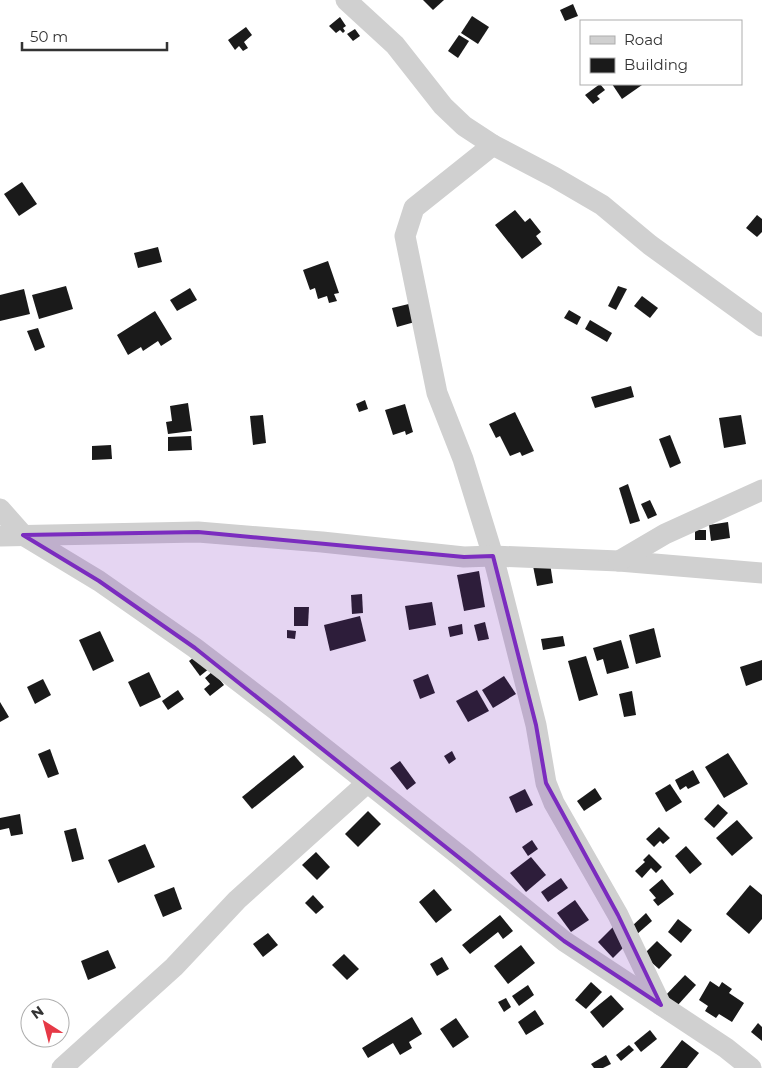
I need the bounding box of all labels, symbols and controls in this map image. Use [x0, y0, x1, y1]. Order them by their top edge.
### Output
scale bar [22, 20, 168, 52]
legend [580, 20, 742, 85]
text: 50 m [30, 27, 68, 46]
text: Road [624, 30, 663, 49]
text: Building [624, 55, 688, 74]
north arrow [20, 998, 70, 1048]
text: N [27, 1002, 47, 1023]

